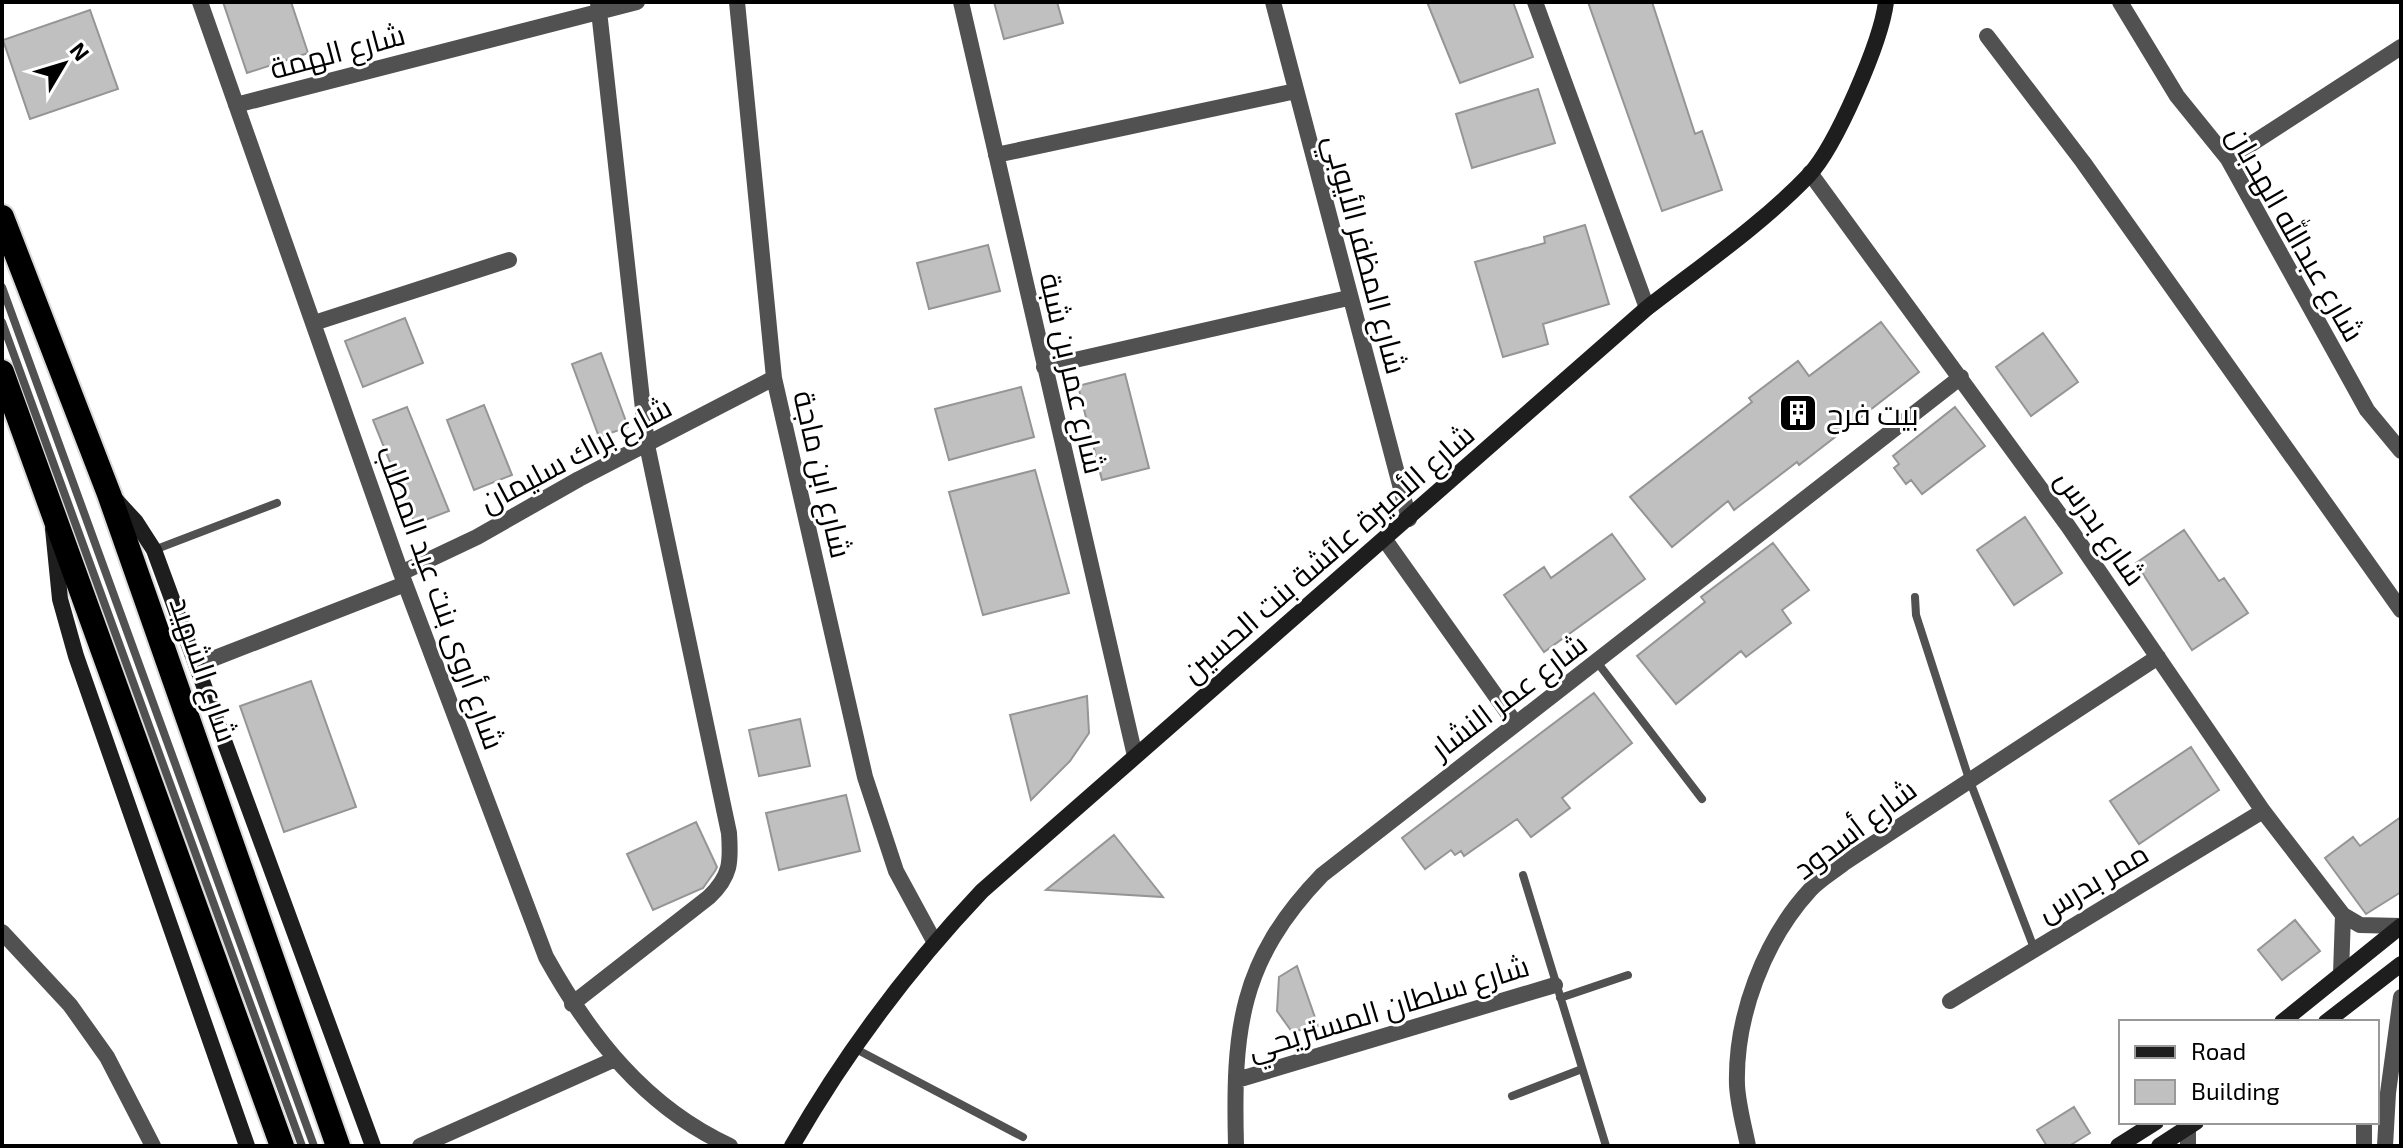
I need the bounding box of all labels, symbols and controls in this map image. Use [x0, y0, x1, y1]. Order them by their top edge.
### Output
street label: شارع الهمة [265, 15, 410, 89]
north arrow [24, 24, 104, 104]
text: N [65, 37, 96, 65]
street label: شارع عبدالله الهدبان [2217, 119, 2373, 349]
street label: شارع المظفر الأيوبي [1311, 131, 1416, 379]
street label: شارع عمر بن شبة [1029, 269, 1115, 478]
street label: شارع براك سليمان [473, 387, 679, 522]
street label: شارع ابن ماجة [783, 387, 861, 562]
building icon: بيت فرح [1777, 392, 1819, 434]
place label: بيت فرح [1826, 395, 1919, 435]
street label: شارع الأميرة عائشة بنت الحسين [1173, 415, 1483, 692]
street label: شارع أروى بنت عبد المطلب [366, 440, 514, 755]
street label: شارع بدرس [2046, 462, 2155, 594]
street label: شارع الشهيد [160, 591, 247, 748]
street label: شارع عمر النشار [1421, 625, 1596, 770]
street label: شارع أسدود [1785, 770, 1925, 889]
street label: ممر بدرس [2030, 834, 2155, 930]
street label: شارع سلطان المستريحي [1243, 946, 1535, 1073]
legend [2119, 1020, 2379, 1124]
text: Road [2191, 1036, 2246, 1065]
text: Building [2191, 1076, 2280, 1105]

